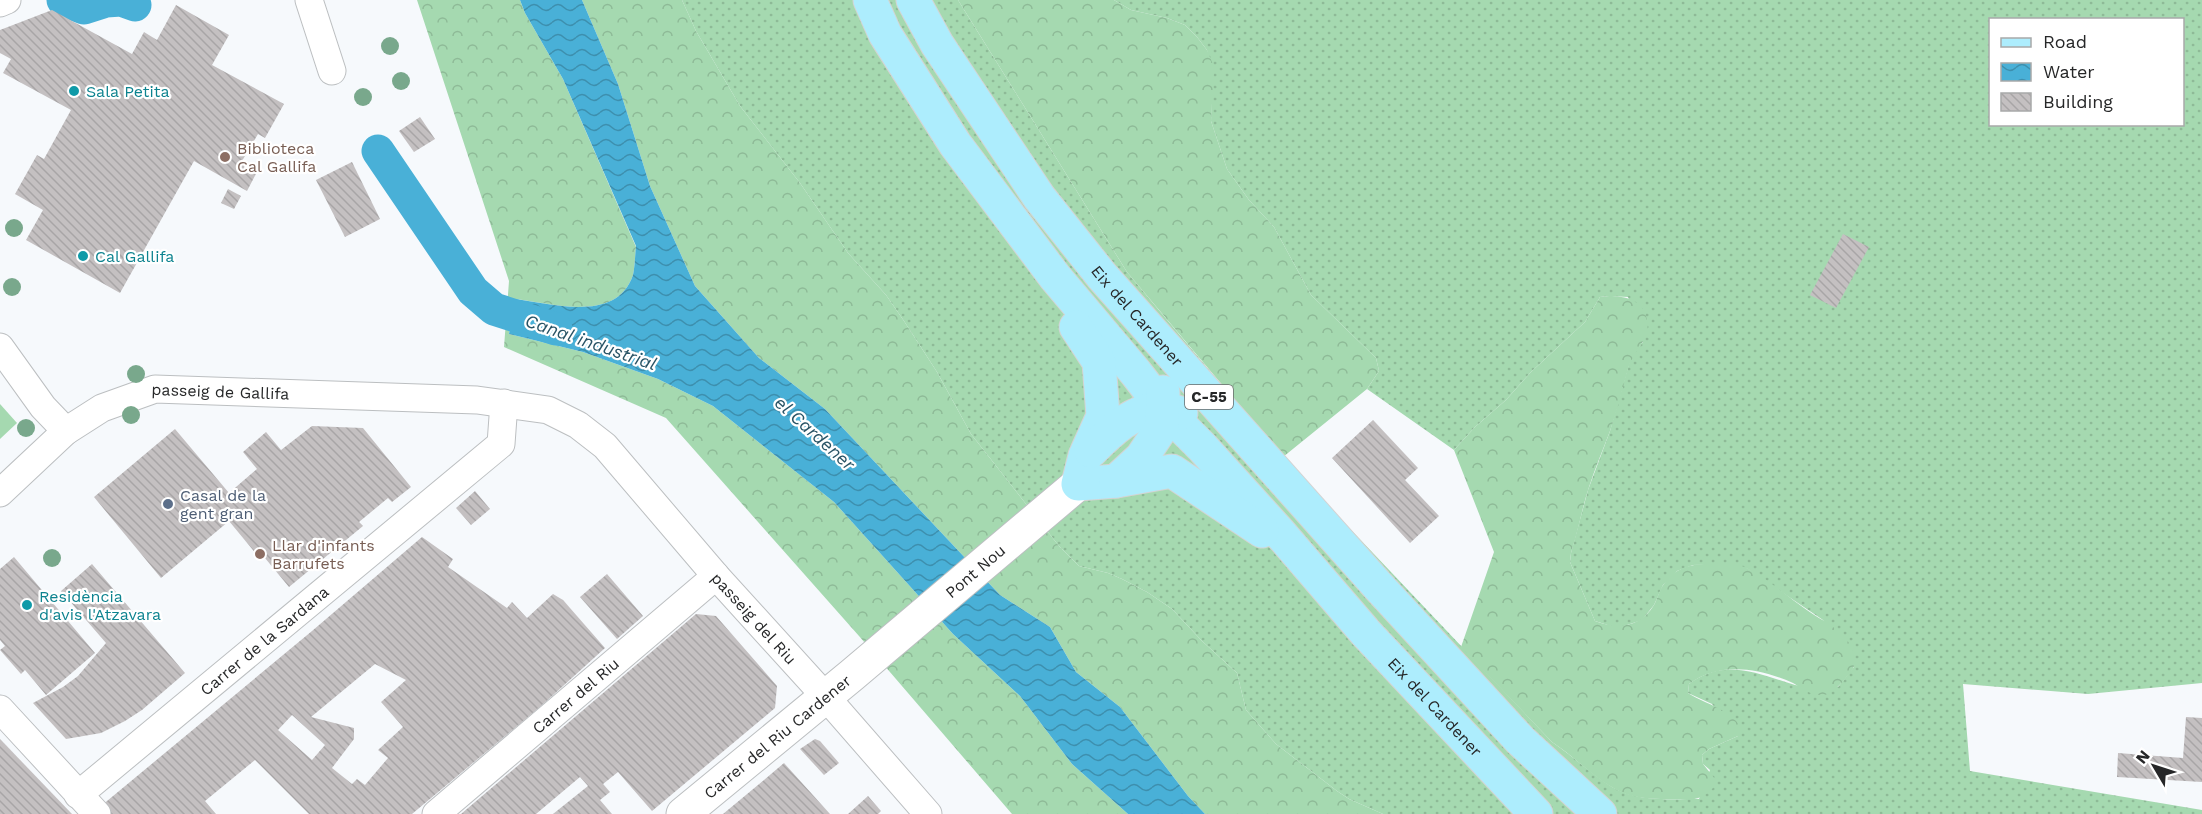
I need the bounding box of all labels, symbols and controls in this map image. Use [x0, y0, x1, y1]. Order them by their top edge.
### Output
legend [1989, 18, 2184, 126]
text: Road [2043, 31, 2087, 52]
text: Water [2043, 61, 2095, 82]
place label: Sala Petita [86, 82, 170, 101]
marker: Sala Petita [67, 84, 81, 98]
text: Building [2043, 91, 2113, 112]
place label: Biblioteca Cal Gallifa [237, 139, 316, 176]
marker: Biblioteca Cal Gallifa [218, 150, 232, 164]
place label: Cal Gallifa [95, 247, 174, 266]
marker: Cal Gallifa [76, 249, 90, 263]
street label: Eix del Cardener [1088, 261, 1187, 370]
water label: Canal industrial [523, 310, 659, 374]
street label: passeig de Gallifa [151, 379, 290, 403]
road number: C-55 [1185, 385, 1233, 409]
water label: el Cardener [771, 392, 860, 475]
place label: Casal de la gent gran [180, 486, 266, 523]
marker: Casal de la gent gran [161, 497, 175, 511]
place label: Llar d'infants Barrufets [272, 536, 375, 573]
street label: Pont Nou [941, 540, 1009, 602]
marker: Llar d'infants Barrufets [253, 547, 267, 561]
street label: passeig del Riu [708, 568, 801, 668]
street label: Carrer de la Sardana [196, 582, 332, 699]
place label: Residència d'avis l'Atzavara [39, 587, 161, 624]
marker: Residència d'avis l'Atzavara [20, 598, 34, 612]
street label: Carrer del Riu [528, 653, 623, 738]
street label: Eix del Cardener [1384, 653, 1486, 760]
street label: Carrer del Riu Cardener [700, 670, 855, 802]
north arrow [2124, 736, 2184, 796]
text: N [2132, 746, 2154, 767]

